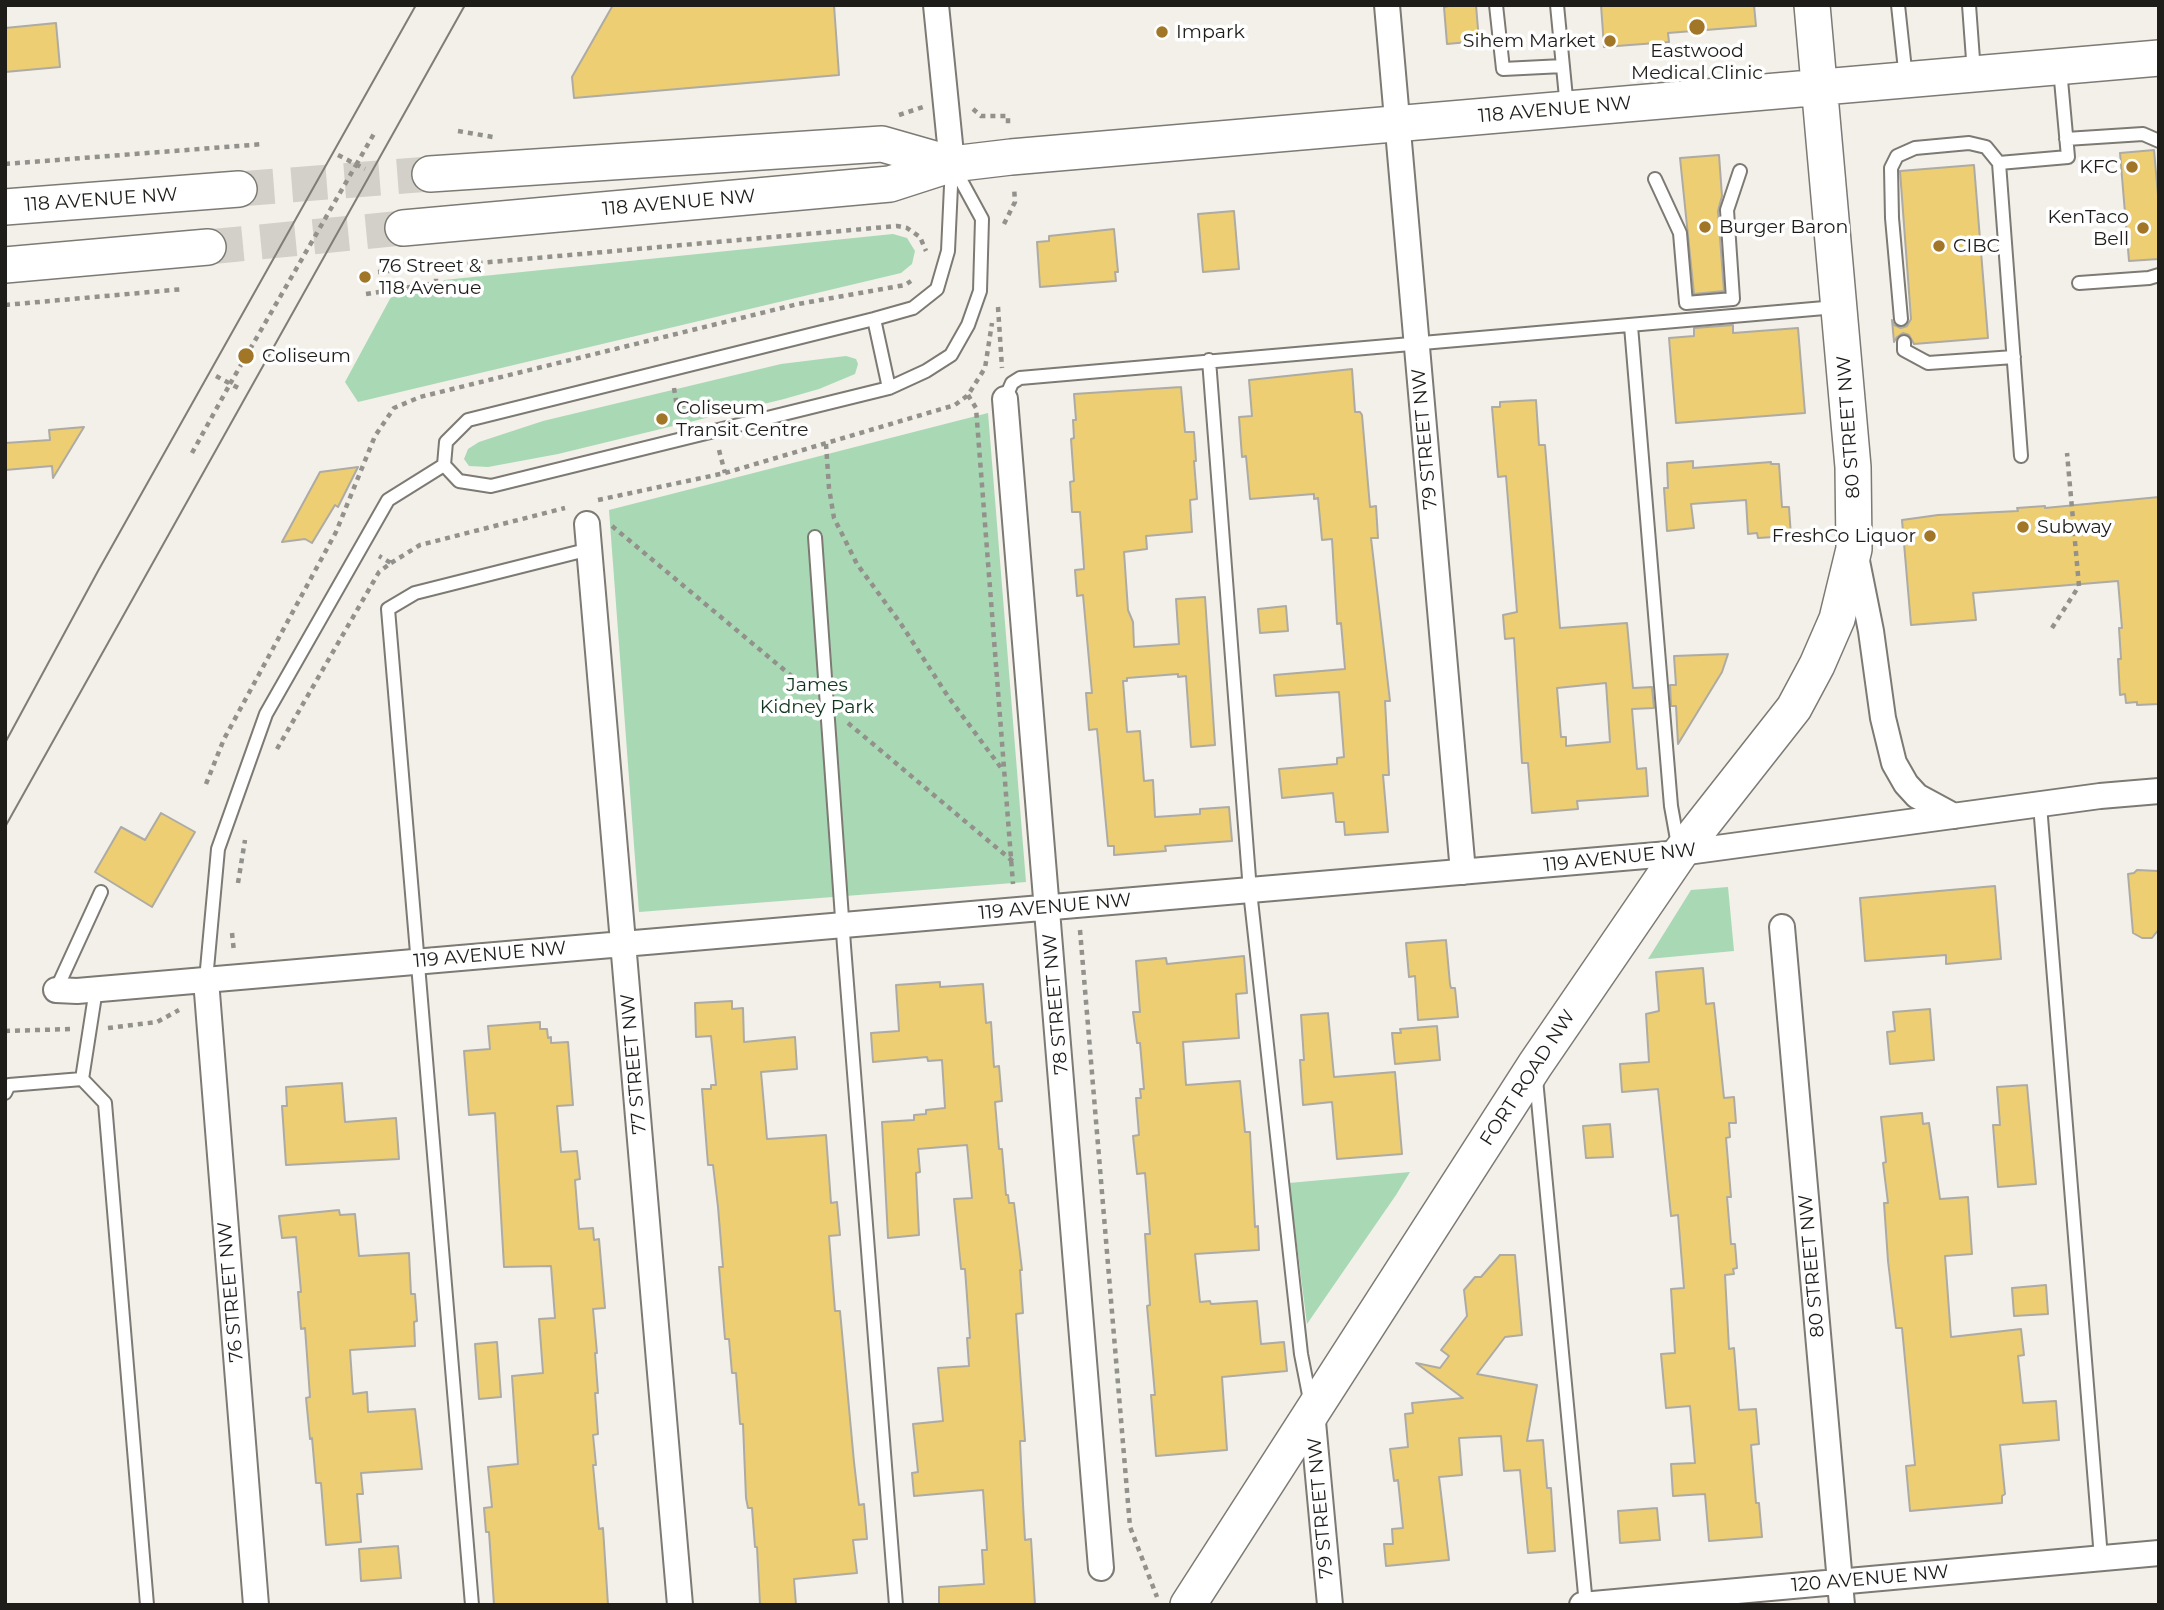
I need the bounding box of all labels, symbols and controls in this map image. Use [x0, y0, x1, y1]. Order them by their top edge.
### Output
marker: Eastwood Medical Clinic [1687, 17, 1707, 37]
place label: Impark [1176, 21, 1245, 43]
marker: Impark [1154, 24, 1170, 40]
place label: Sihem Market [1463, 30, 1596, 52]
marker: Sihem Market [1602, 33, 1618, 49]
place label: Eastwood Medical Clinic [1631, 40, 1763, 84]
street label: 118 AVENUE NW [1477, 92, 1633, 128]
place label: KFC [2079, 156, 2118, 178]
marker: KFC [2124, 159, 2140, 175]
street label: 118 AVENUE NW [23, 183, 179, 217]
street label: 118 AVENUE NW [601, 185, 757, 221]
place label: KenTaco Bell [2048, 206, 2129, 250]
place label: Burger Baron [1719, 216, 1848, 238]
marker: Burger Baron [1697, 219, 1713, 235]
marker: KenTaco Bell [2135, 220, 2151, 236]
place label: CIBC [1953, 235, 2000, 257]
marker: CIBC [1931, 238, 1947, 254]
place label: 76 Street & 118 Avenue [379, 255, 482, 299]
marker: 76 Street & 118 Avenue [357, 269, 373, 285]
place label: Coliseum [262, 345, 351, 367]
marker: Coliseum [236, 346, 256, 366]
street label: 80 STREET NW [1833, 355, 1865, 499]
street label: 79 STREET NW [1407, 368, 1443, 510]
place label: Coliseum Transit Centre [676, 397, 808, 441]
marker: Coliseum Transit Centre [654, 411, 670, 427]
place label: Subway [2037, 516, 2112, 538]
marker: Subway [2015, 519, 2031, 535]
place label: FreshCo Liquor [1772, 525, 1916, 547]
marker: FreshCo Liquor [1922, 528, 1938, 544]
park label: James Kidney Park [760, 674, 874, 718]
street label: 119 AVENUE NW [1543, 839, 1697, 877]
street label: 119 AVENUE NW [978, 889, 1132, 925]
street label: 78 STREET NW [1038, 932, 1074, 1076]
street label: 119 AVENUE NW [413, 937, 567, 973]
street label: 77 STREET NW [616, 993, 652, 1135]
street label: FORT ROAD NW [1476, 1006, 1580, 1150]
street label: 80 STREET NW [1794, 1194, 1830, 1338]
street label: 76 STREET NW [213, 1221, 249, 1363]
street label: 79 STREET NW [1303, 1437, 1339, 1579]
street label: 120 AVENUE NW [1790, 1561, 1950, 1597]

